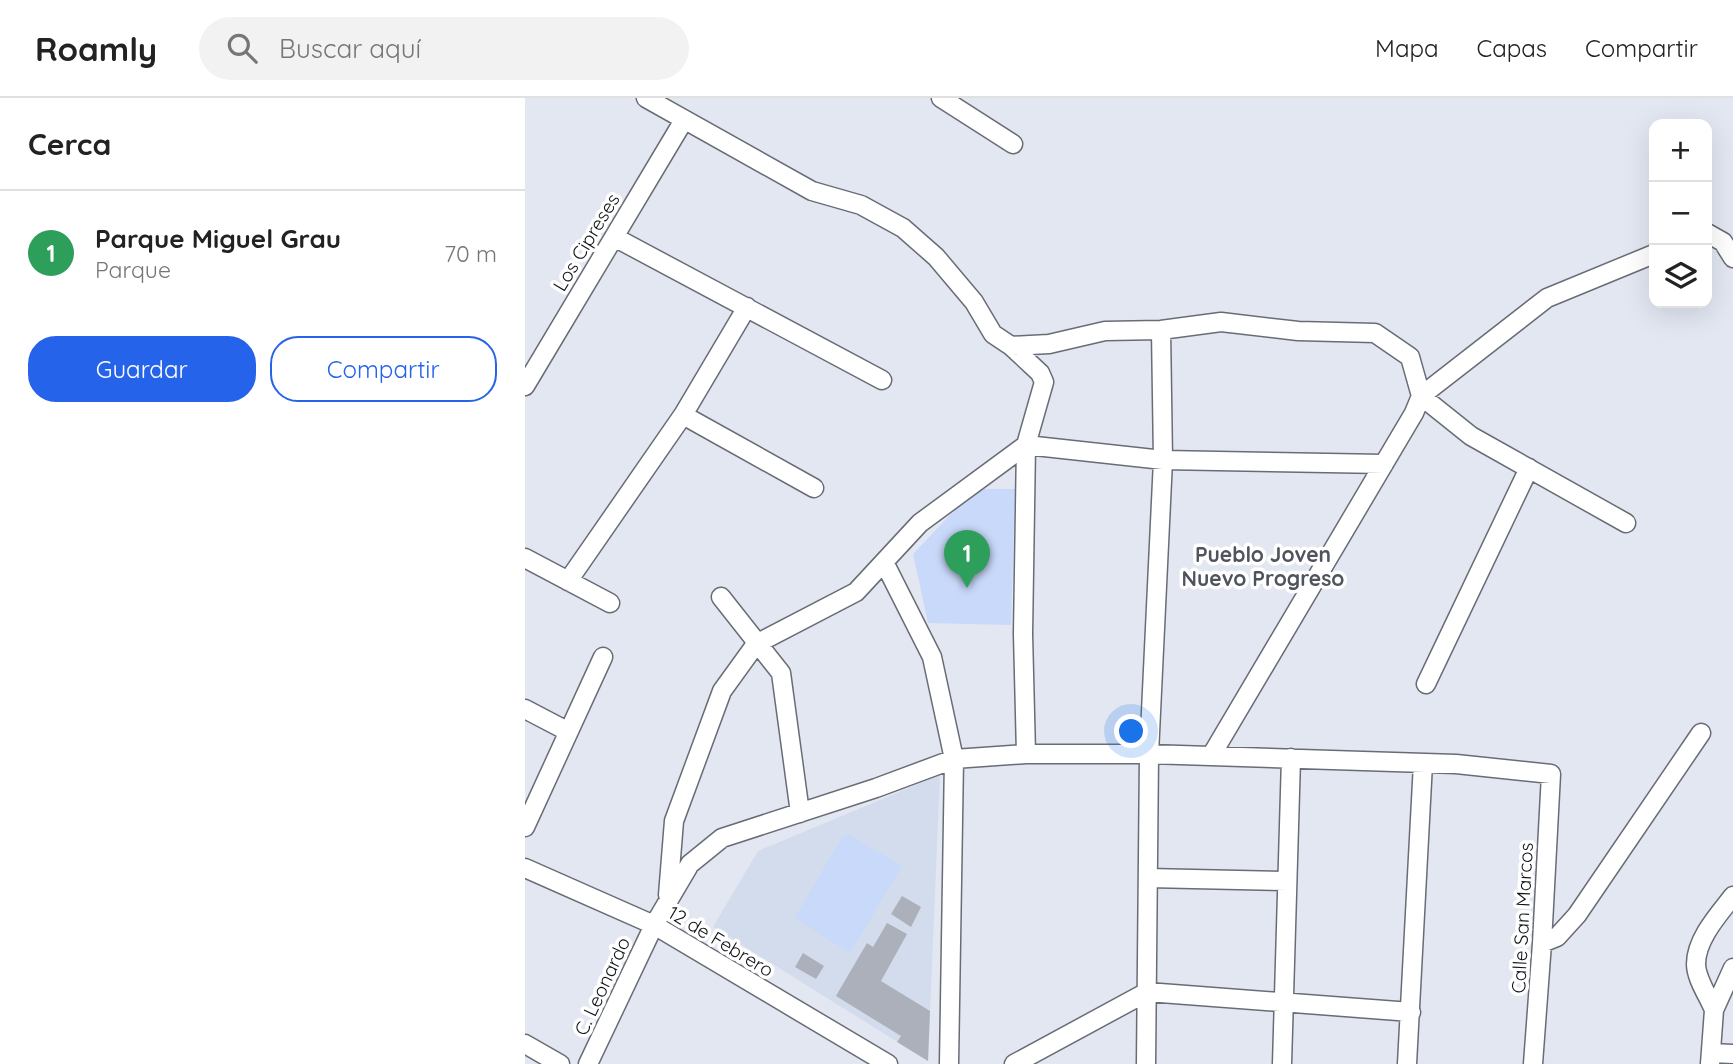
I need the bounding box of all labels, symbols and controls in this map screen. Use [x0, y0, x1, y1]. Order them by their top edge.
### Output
search box [199, 17, 689, 80]
text: Roamly [35, 28, 157, 69]
icon: search [223, 29, 261, 67]
text: Buscar aquí [279, 32, 421, 65]
text: Mapa [1375, 33, 1439, 63]
text: Capas [1477, 33, 1547, 63]
text: Compartir [1585, 33, 1698, 63]
map controls [1649, 119, 1712, 308]
button: + [1649, 119, 1712, 182]
text: Cerca [28, 125, 111, 163]
button: − [1649, 182, 1712, 245]
street label: Los Cipreses [547, 189, 625, 295]
text: Parque Miguel Grau [95, 222, 341, 255]
text: 1 [47, 239, 55, 268]
text: 70 m [444, 239, 497, 268]
button: layers [1649, 245, 1712, 308]
text: Parque [95, 255, 171, 284]
button: Guardar [28, 336, 256, 402]
button: Compartir [270, 336, 497, 402]
pin: 1 [944, 530, 990, 588]
district label: Pueblo Joven Nuevo Progreso [1182, 541, 1344, 591]
your location [1114, 714, 1148, 748]
street label: Calle San Marcos [1506, 842, 1538, 994]
street label: 12 de Febrero [664, 900, 778, 982]
street label: C. Leonardo [569, 933, 635, 1039]

